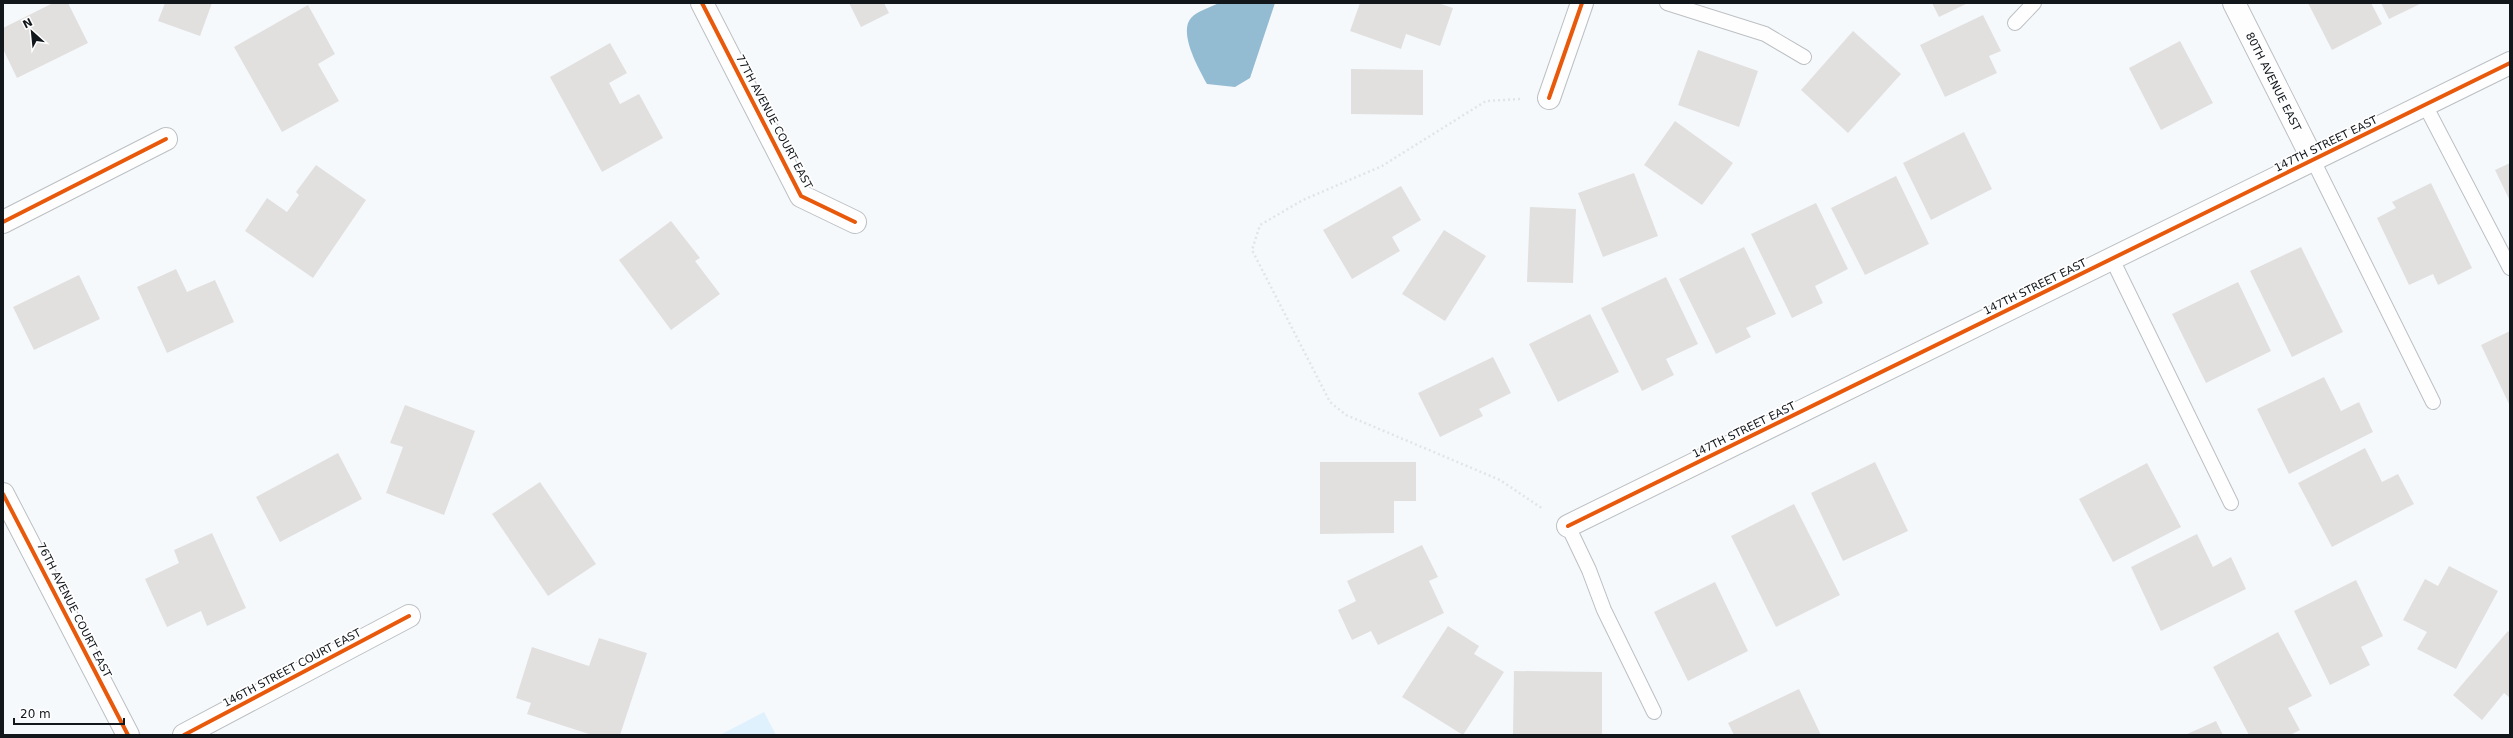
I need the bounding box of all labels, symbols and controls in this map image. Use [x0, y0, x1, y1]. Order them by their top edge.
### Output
north arrow [12, 12, 52, 52]
text: N [21, 16, 35, 31]
street label: 80TH AVENUE EAST [2243, 30, 2304, 133]
street label: 77TH AVENUE COURT EAST [733, 53, 815, 192]
street label: 147TH STREET EAST [2272, 113, 2380, 175]
street label: 147TH STREET EAST [1981, 256, 2089, 318]
street label: 147TH STREET EAST [1690, 399, 1798, 461]
street label: 76TH AVENUE COURT EAST [34, 540, 114, 680]
street label: 146TH STREET COURT EAST [221, 626, 364, 710]
scale bar [14, 700, 124, 726]
text: 20 m [20, 707, 51, 721]

